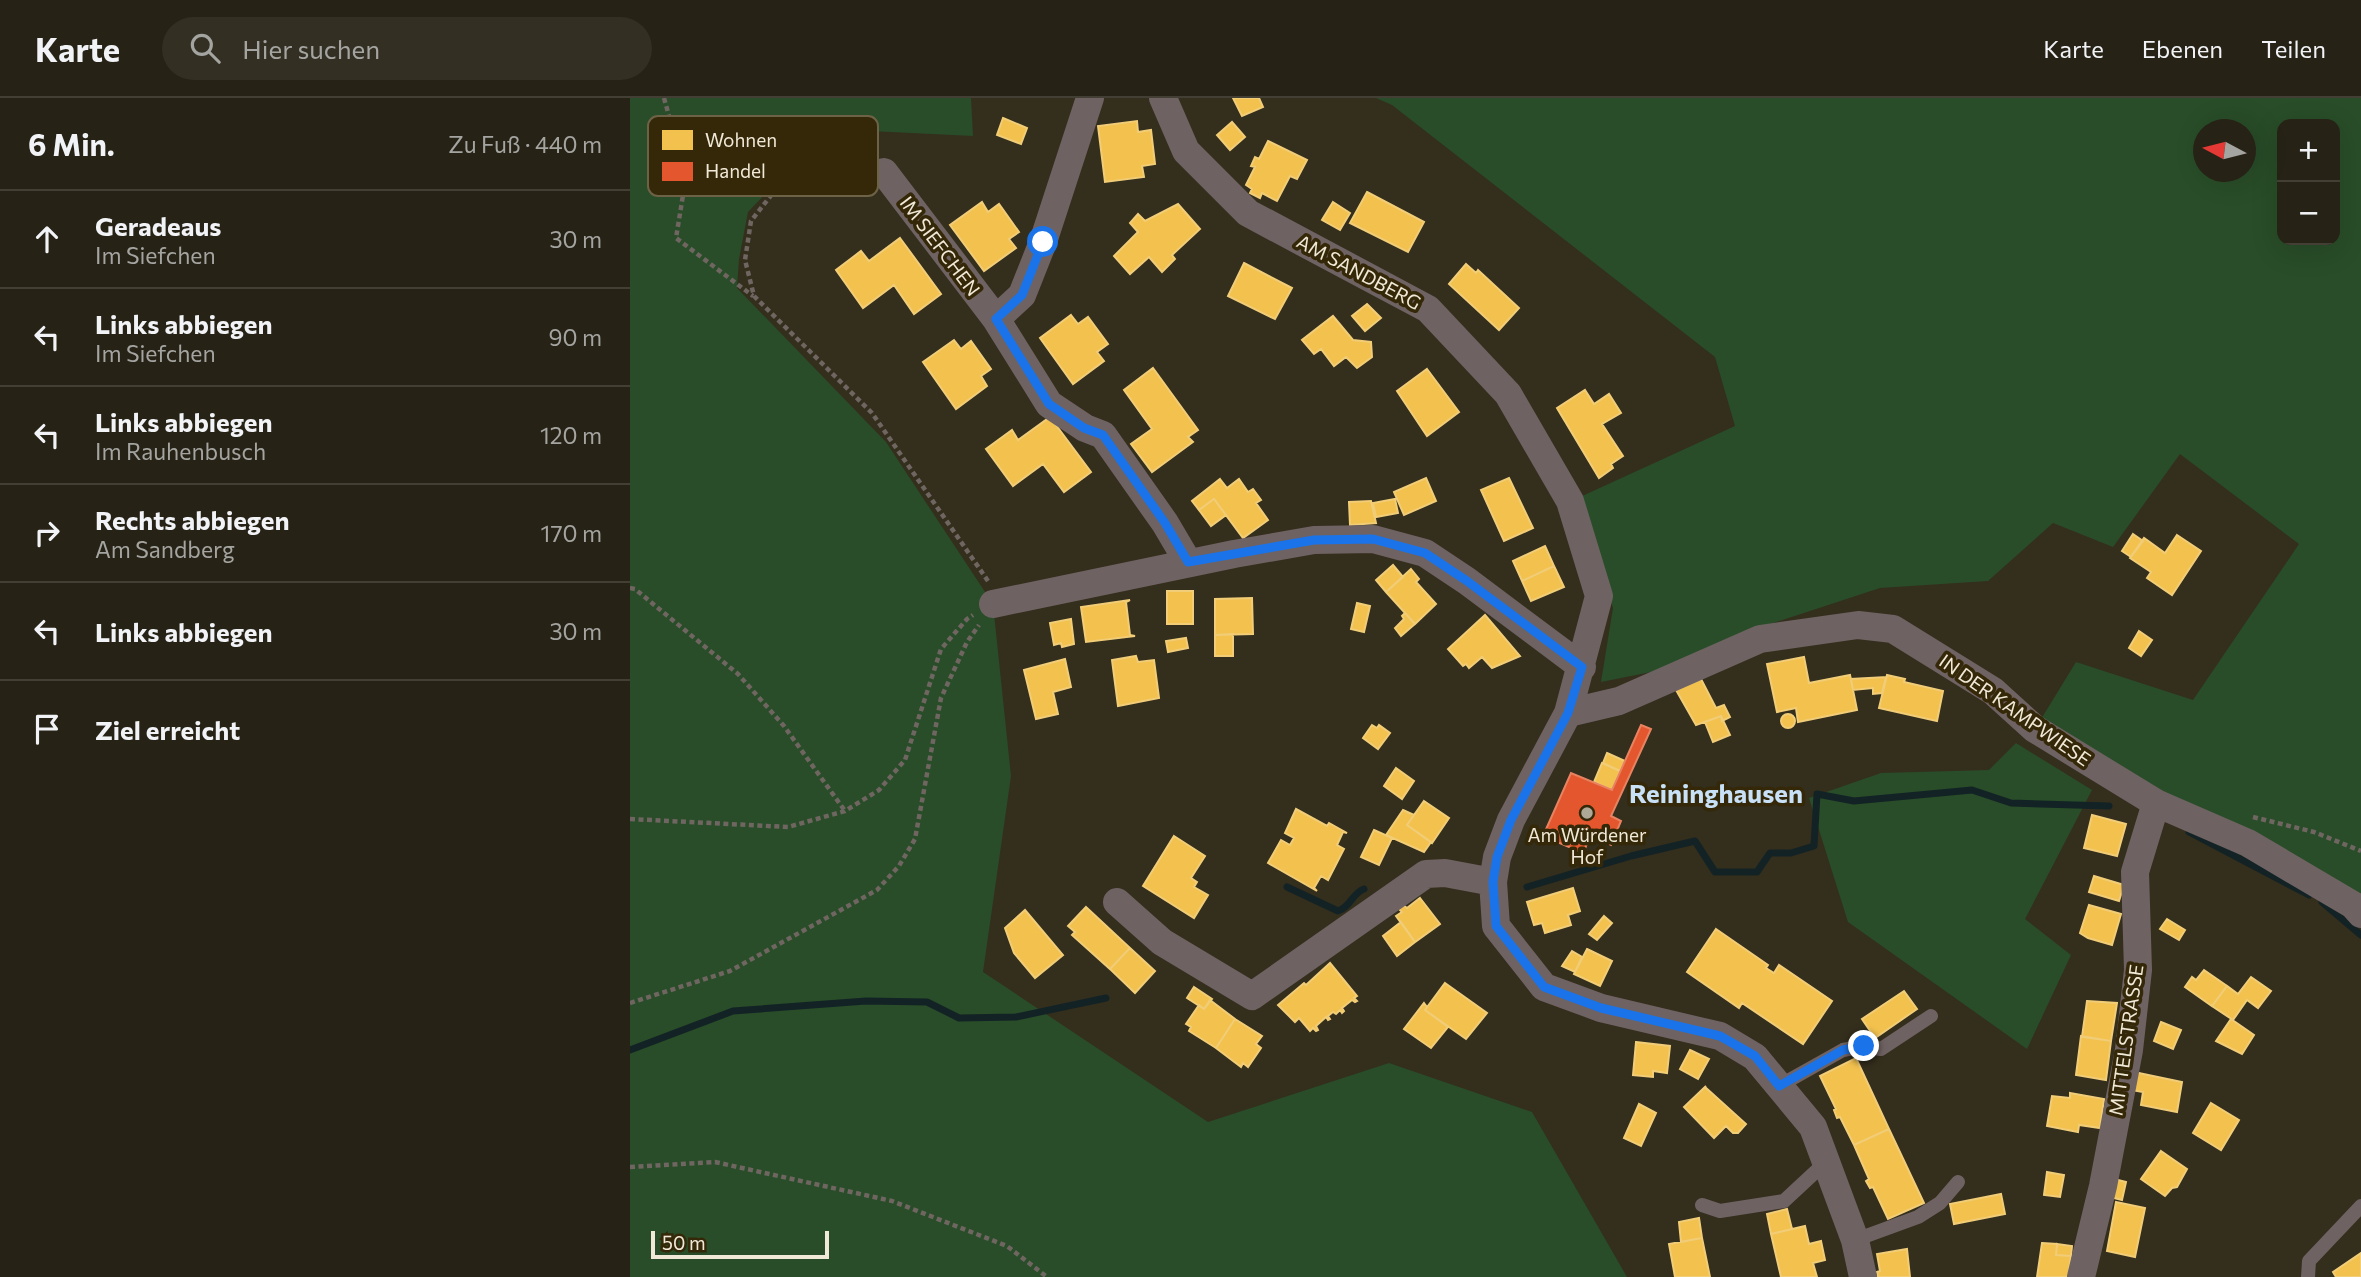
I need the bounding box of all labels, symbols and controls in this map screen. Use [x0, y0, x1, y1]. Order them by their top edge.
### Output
search box [162, 17, 652, 80]
text: Karte [35, 28, 120, 69]
icon: search [186, 29, 224, 67]
text: Hier suchen [242, 33, 380, 64]
text: Karte [2043, 34, 2104, 63]
text: Ebenen [2142, 34, 2223, 63]
text: Teilen [2261, 34, 2326, 63]
legend [648, 116, 878, 196]
north arrow [2193, 119, 2256, 182]
map controls [2277, 119, 2340, 245]
button: + [2277, 119, 2340, 182]
text: 6 Min. [28, 125, 115, 162]
text: Wohnen [705, 128, 777, 151]
text: Zu Fuß · 440 m [448, 130, 602, 158]
text: Handel [705, 159, 766, 182]
button: − [2277, 182, 2340, 245]
street label: IM SIEFCHEN [896, 191, 985, 300]
text: Geradeaus [95, 210, 221, 241]
icon: ahead [28, 220, 66, 258]
text: 30 m [549, 225, 602, 253]
route start [1027, 226, 1058, 257]
street label: AM SANDBERG [1293, 229, 1425, 314]
text: Im Siefchen [95, 241, 216, 269]
text: Links abbiegen [95, 308, 273, 339]
icon: left [28, 318, 66, 356]
text: 90 m [549, 323, 602, 351]
text: Im Siefchen [95, 339, 216, 367]
text: Links abbiegen [95, 406, 273, 437]
icon: left [28, 416, 66, 454]
text: 120 m [540, 421, 602, 449]
text: Im Rauhenbusch [95, 437, 266, 465]
text: Rechts abbiegen [95, 504, 290, 535]
icon: right [28, 514, 66, 552]
text: 170 m [541, 519, 602, 547]
text: Am Sandberg [95, 535, 235, 563]
icon: left [28, 612, 66, 650]
text: Links abbiegen [95, 616, 273, 647]
text: 30 m [549, 617, 602, 645]
street label: IN DER KAMPWIESE [1935, 649, 2095, 770]
icon: arrive [28, 710, 66, 748]
text: Ziel erreicht [95, 714, 240, 745]
district label: Reininghausen [1629, 777, 1803, 808]
marker: Am Würdener Hof [1579, 805, 1595, 821]
place label: Am Würdener Hof [1527, 823, 1647, 868]
street label: MITTELSTRASSE [2104, 963, 2148, 1117]
route end [1848, 1030, 1879, 1061]
scale bar [651, 1228, 830, 1260]
text: 50 m [662, 1231, 706, 1254]

